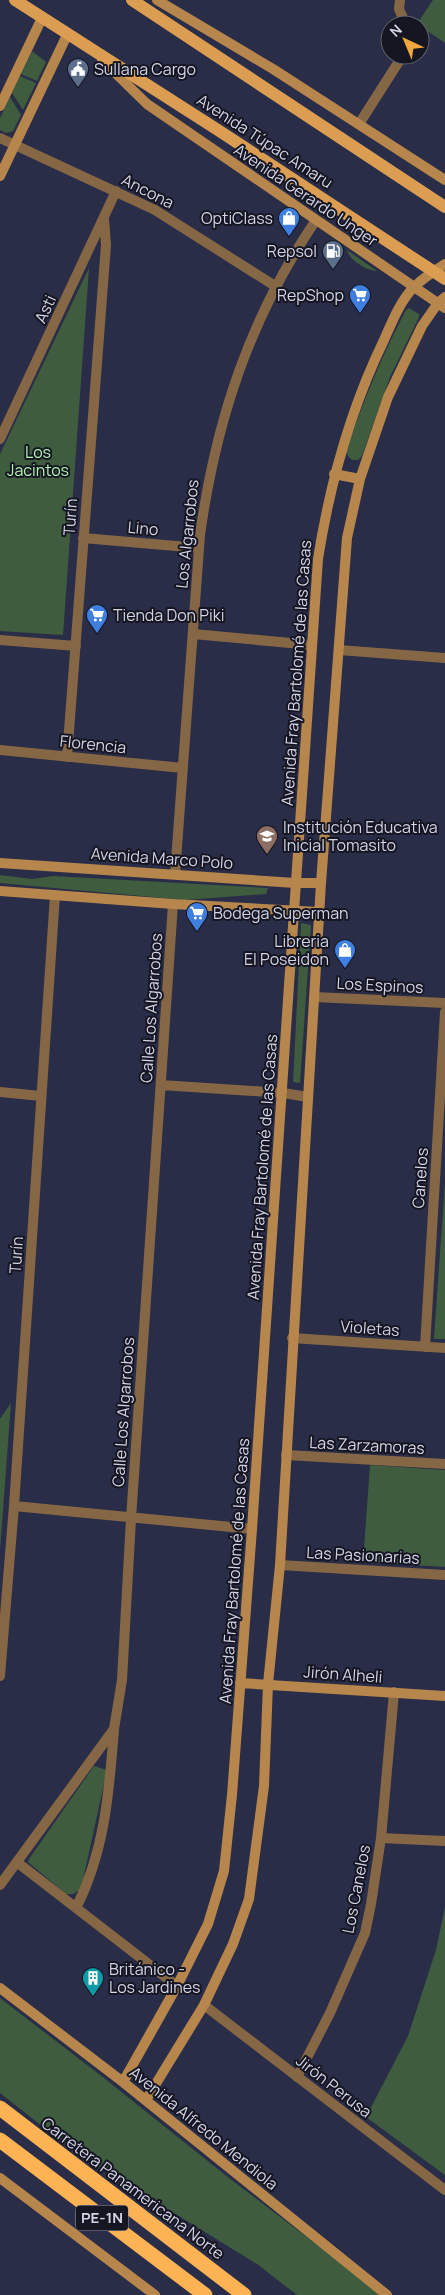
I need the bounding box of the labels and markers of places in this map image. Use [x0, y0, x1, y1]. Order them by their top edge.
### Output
public building icon: Sullana Cargo [66, 57, 90, 88]
place label: Sullana Cargo [94, 58, 196, 80]
shop icon: OptiClass [277, 206, 301, 237]
place label: OptiClass [201, 207, 273, 229]
fuel station icon: Repsol [321, 239, 345, 270]
place label: Repsol [267, 240, 317, 262]
supermarket icon: RepShop [348, 283, 372, 314]
place label: RepShop [277, 284, 344, 306]
supermarket icon: Tienda Don Piki [85, 603, 109, 634]
place label: Tienda Don Piki [113, 604, 224, 626]
place label: Institución Educativa Inicial Tomasito [283, 816, 438, 856]
school or university icon: Institución Educativa Inicial Tomasito [255, 824, 279, 855]
supermarket icon: Bodega Superman [185, 901, 209, 932]
place label: Bodega Superman [213, 902, 349, 924]
place label: Libreria El Poseidon [244, 930, 329, 970]
shop icon: Libreria El Poseidon [333, 938, 357, 969]
place label: Británico - Los Jardines [109, 1958, 200, 1998]
building icon: Británico - Los Jardines [81, 1966, 105, 1997]

